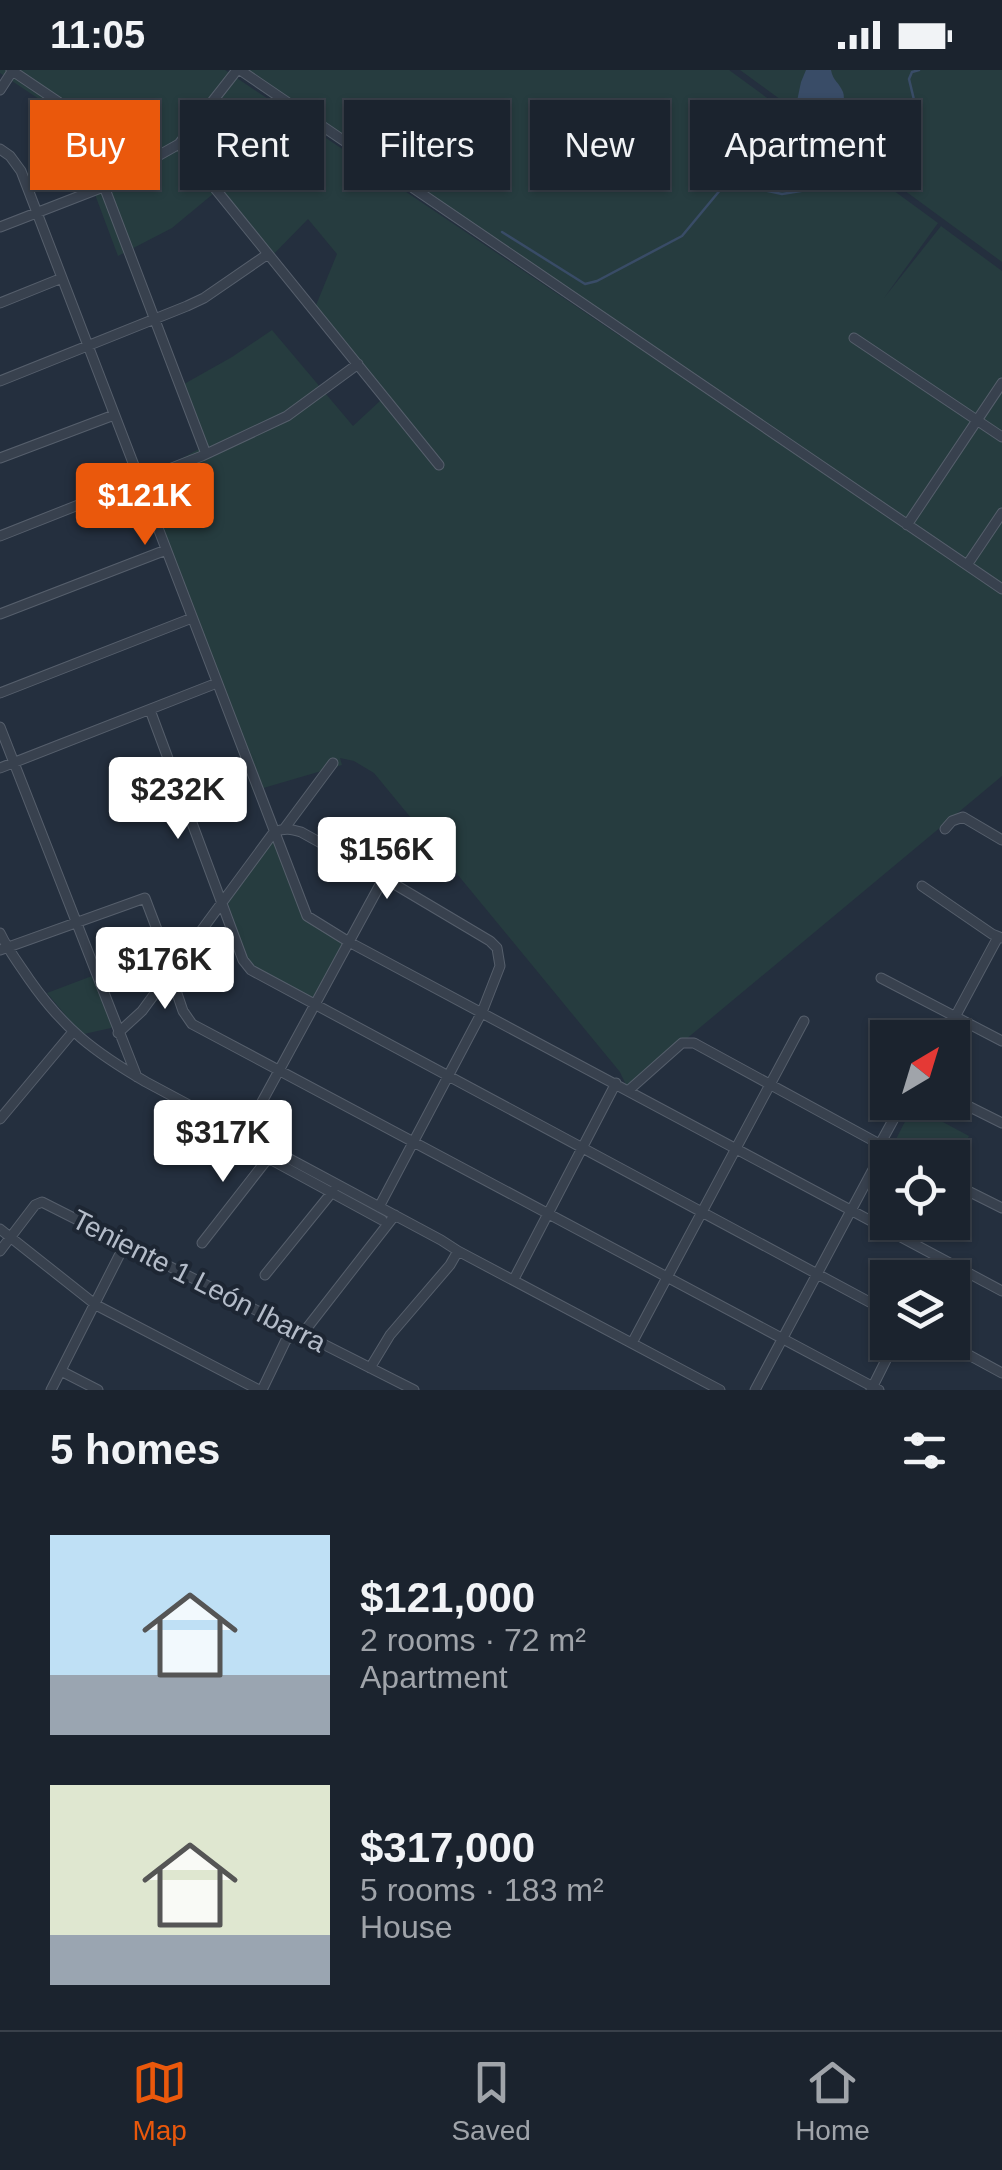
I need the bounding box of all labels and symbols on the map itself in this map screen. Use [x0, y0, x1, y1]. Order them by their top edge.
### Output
pin: $121K [75, 463, 215, 548]
pin: $232K [108, 757, 248, 842]
pin: $156K [317, 817, 457, 902]
pin: $176K [95, 927, 235, 1012]
north arrow [870, 1020, 970, 1120]
pin: $317K [153, 1100, 293, 1185]
street label: Teniente 1 León Ibarra [67, 1204, 331, 1359]

